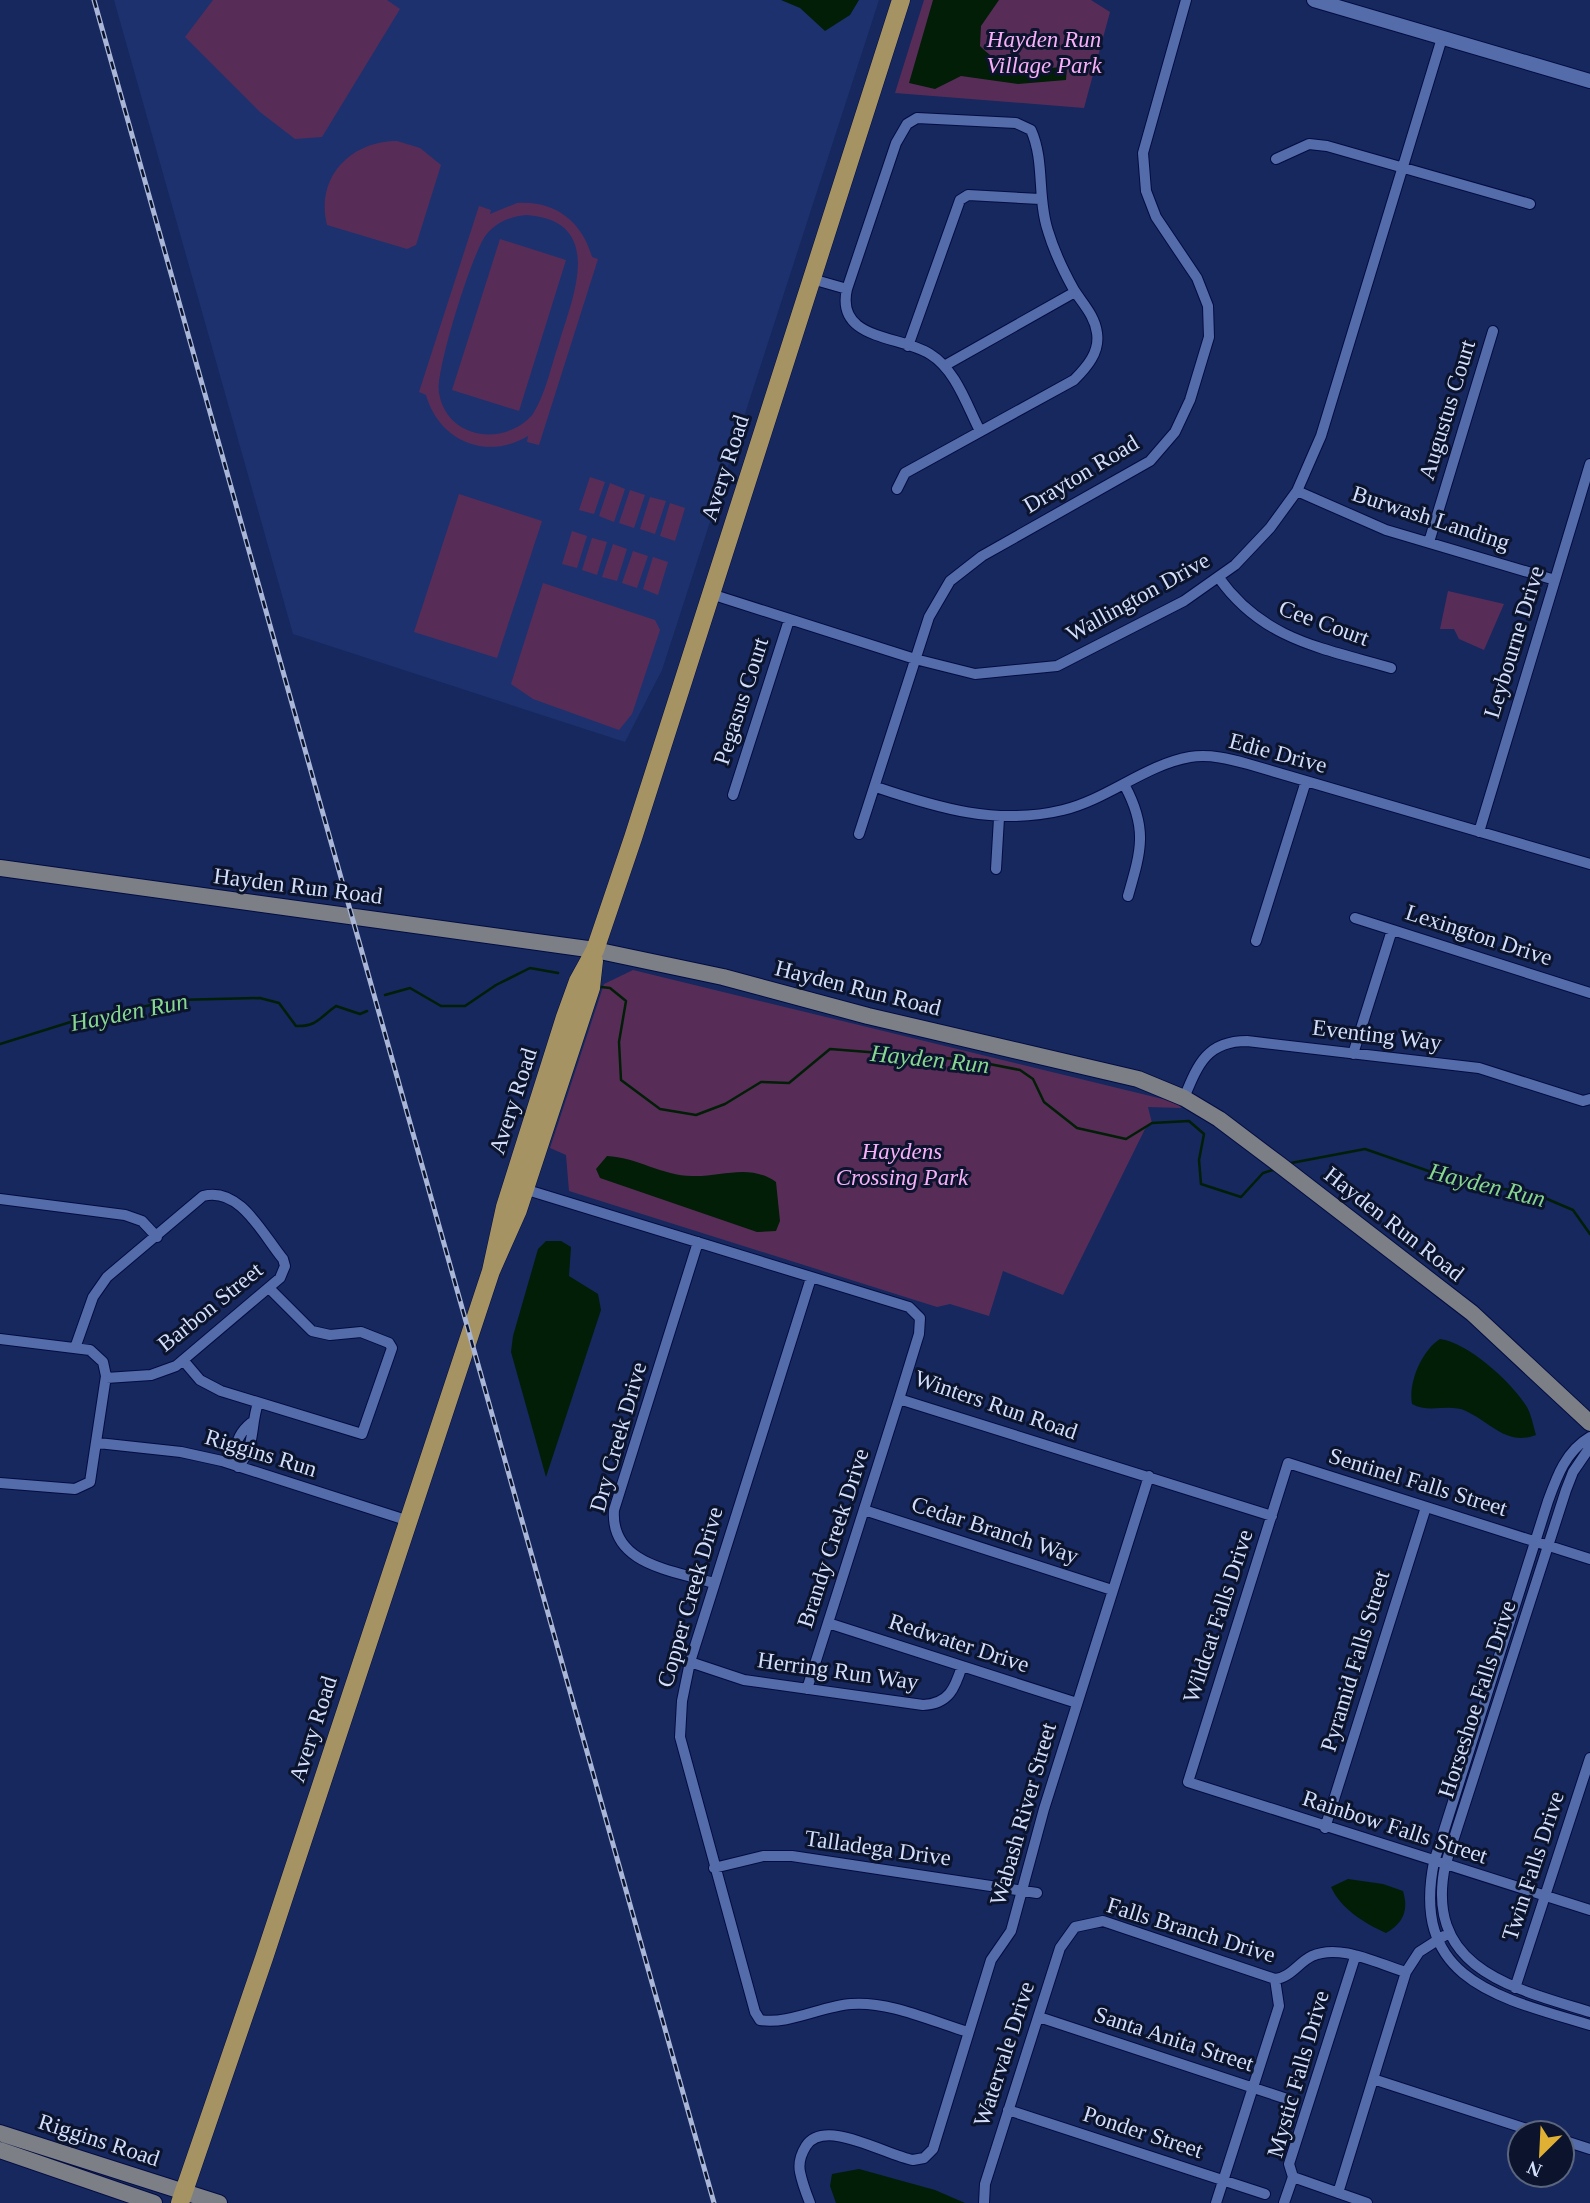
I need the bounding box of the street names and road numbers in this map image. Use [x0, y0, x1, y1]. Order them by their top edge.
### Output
street label: Augustus Court [1414, 336, 1480, 483]
street label: Avery Road [696, 411, 754, 524]
street label: Drayton Road [1019, 430, 1143, 518]
street label: Burwash Landing [1349, 481, 1513, 555]
street label: Wallington Drive [1062, 547, 1214, 647]
street label: Leybourne Drive [1479, 563, 1549, 721]
street label: Cee Court [1276, 595, 1373, 651]
street label: Pegasus Court [709, 634, 774, 768]
street label: Edie Drive [1226, 728, 1330, 778]
street label: Hayden Run Road [212, 863, 384, 909]
street label: Lexington Drive [1403, 900, 1555, 970]
street label: Hayden Run Road [773, 955, 944, 1021]
street label: Eventing Way [1311, 1015, 1444, 1055]
street label: Avery Road [484, 1044, 542, 1157]
street label: Hayden Run Road [1319, 1162, 1469, 1286]
street label: Barbon Street [153, 1257, 268, 1357]
street label: Dry Creek Drive [585, 1359, 651, 1515]
street label: Winters Run Road [911, 1365, 1081, 1445]
street label: Riggins Run [202, 1424, 320, 1482]
street label: Sentinel Falls Street [1326, 1443, 1511, 1521]
street label: Brandy Creek Drive [792, 1445, 874, 1631]
street label: Cedar Branch Way [908, 1491, 1082, 1569]
street label: Copper Creek Drive [652, 1504, 728, 1690]
street label: Wildcat Falls Drive [1178, 1526, 1258, 1706]
street label: Pyramid Falls Street [1316, 1567, 1395, 1754]
street label: Horseshoe Falls Drive [1433, 1597, 1521, 1801]
street label: Redwater Drive [886, 1609, 1032, 1677]
street label: Herring Run Way [756, 1647, 921, 1695]
street label: Avery Road [284, 1672, 342, 1785]
street label: Wabash River Street [985, 1719, 1061, 1908]
street label: Rainbow Falls Street [1299, 1785, 1491, 1869]
street label: Twin Falls Drive [1497, 1788, 1569, 1944]
street label: Talladega Drive [803, 1825, 953, 1871]
street label: Falls Branch Drive [1104, 1892, 1278, 1968]
street label: Watervale Drive [969, 1978, 1039, 2130]
street label: Mystic Falls Drive [1262, 1988, 1334, 2160]
street label: Santa Anita Street [1091, 2001, 1257, 2077]
street label: Ponder Street [1080, 2101, 1207, 2163]
street label: Riggins Road [35, 2109, 163, 2171]

